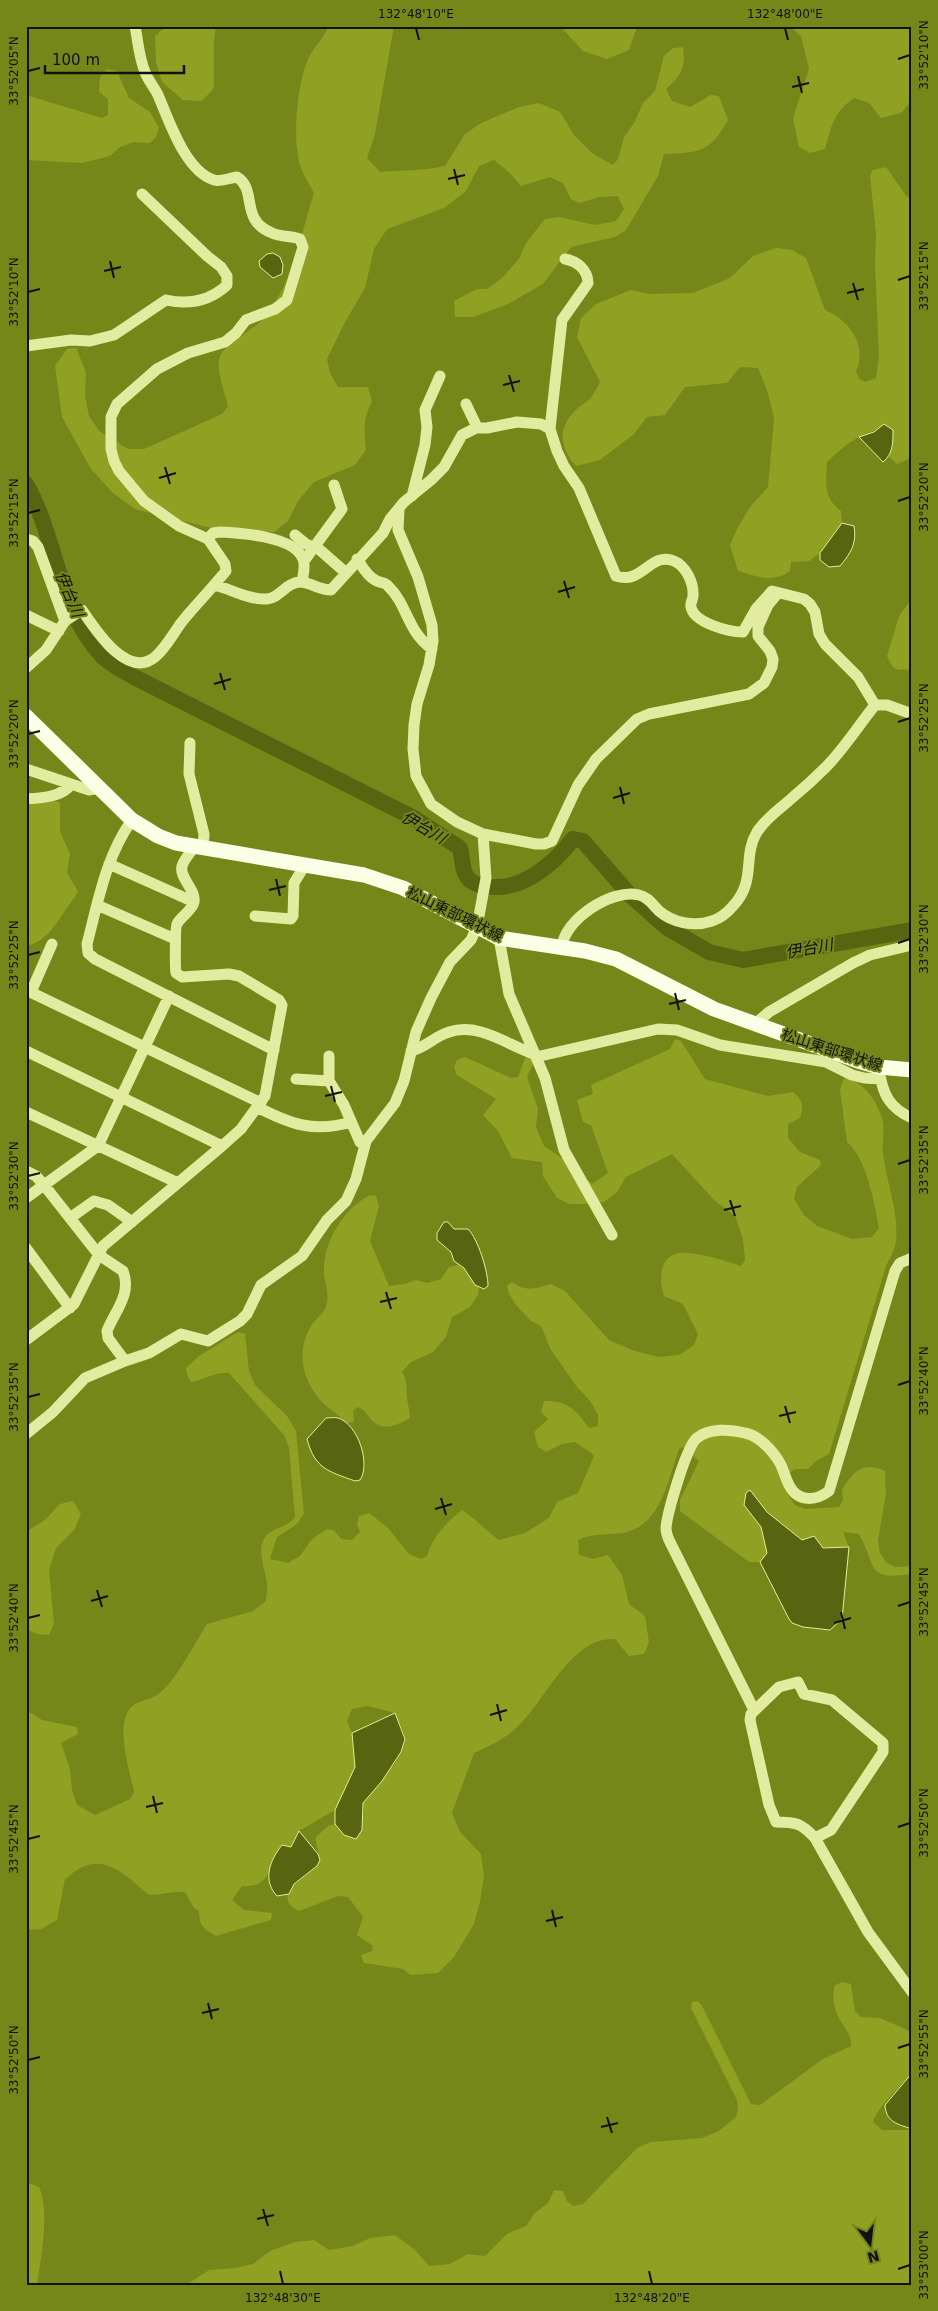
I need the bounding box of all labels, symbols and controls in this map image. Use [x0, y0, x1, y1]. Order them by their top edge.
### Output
text: 132°48'10"E [378, 7, 454, 21]
text: 132°48'00"E [747, 7, 823, 21]
text: 33°52'10"N [917, 20, 931, 90]
text: 33°52'05"N [7, 36, 21, 106]
scale bar [45, 42, 184, 74]
text: 100 m [52, 51, 100, 69]
text: 33°52'15"N [917, 241, 931, 311]
text: 33°52'10"N [7, 257, 21, 327]
text: 33°52'20"N [917, 462, 931, 532]
text: 33°52'15"N [7, 478, 21, 548]
water label: 伊台川 [51, 568, 88, 622]
text: 33°52'25"N [917, 683, 931, 753]
text: 33°52'20"N [7, 699, 21, 769]
water label: 伊台川 [398, 807, 451, 849]
street label: 松山東部環状線 [404, 883, 506, 945]
text: 33°52'30"N [917, 904, 931, 974]
text: 33°52'25"N [7, 920, 21, 990]
water label: 伊台川 [784, 935, 836, 962]
street label: 松山東部環状線 [779, 1025, 885, 1075]
text: 33°52'35"N [917, 1125, 931, 1195]
text: 33°52'30"N [7, 1141, 21, 1211]
text: 33°52'40"N [917, 1346, 931, 1416]
text: 33°52'35"N [7, 1362, 21, 1432]
text: 33°52'45"N [917, 1567, 931, 1637]
text: 33°52'40"N [7, 1583, 21, 1653]
text: 33°52'50"N [917, 1788, 931, 1858]
text: 33°52'45"N [7, 1804, 21, 1874]
text: 33°52'55"N [917, 2009, 931, 2079]
text: 33°52'50"N [7, 2025, 21, 2095]
north arrow [846, 2218, 896, 2268]
text: 33°53'00"N [917, 2230, 931, 2300]
text: N [866, 2247, 881, 2266]
text: 132°48'30"E [245, 2291, 321, 2305]
text: 132°48'20"E [614, 2291, 690, 2305]

